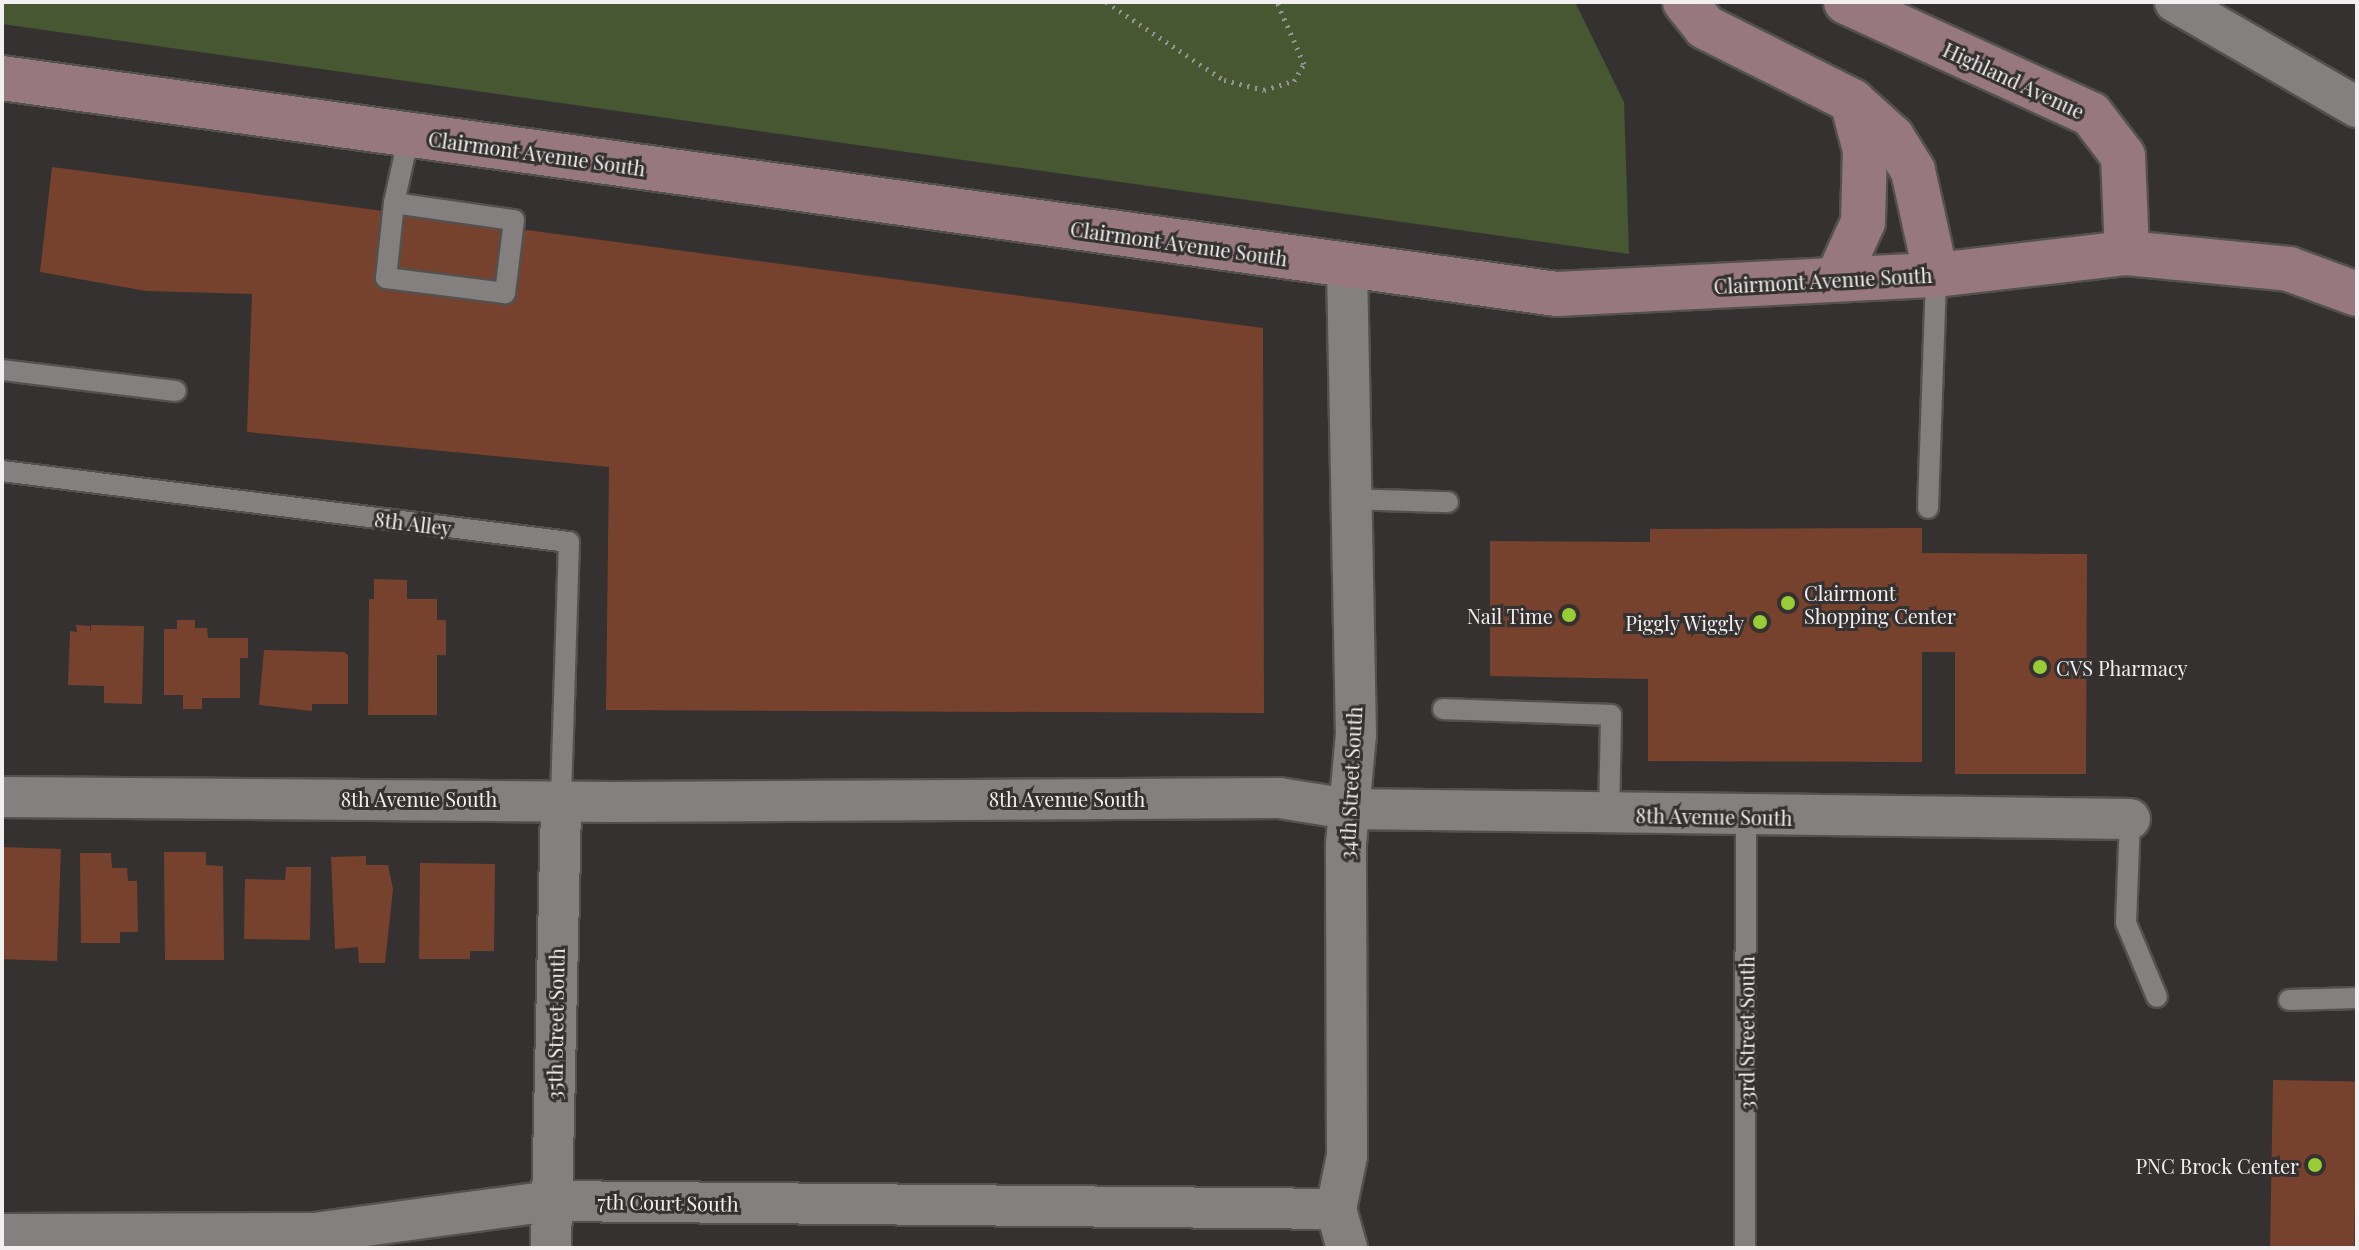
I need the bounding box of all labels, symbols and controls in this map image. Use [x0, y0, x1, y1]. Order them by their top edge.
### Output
street label: Highland Avenue [1939, 37, 2089, 123]
street label: Clairmont Avenue South [426, 126, 648, 180]
street label: Clairmont Avenue South [1068, 216, 1290, 270]
street label: Clairmont Avenue South [1712, 262, 1934, 298]
street label: 8th Alley [373, 506, 453, 540]
place label: Clairmont Shopping Center [1804, 580, 1956, 627]
marker: Clairmont Shopping Center [1779, 594, 1797, 612]
place label: Nail Time [1467, 603, 1553, 627]
marker: Nail Time [1560, 606, 1578, 624]
place label: Piggly Wiggly [1624, 610, 1744, 634]
marker: Piggly Wiggly [1751, 613, 1769, 631]
place label: CVS Pharmacy [2056, 655, 2188, 679]
marker: CVS Pharmacy [2031, 658, 2049, 676]
street label: 34th Street South [1334, 706, 1366, 860]
street label: 8th Avenue South [340, 786, 498, 810]
street label: 8th Avenue South [988, 786, 1146, 810]
street label: 8th Avenue South [1635, 803, 1793, 829]
street label: 35th Street South [542, 948, 568, 1100]
street label: 33rd Street South [1734, 956, 1758, 1110]
place label: PNC Brock Center [2135, 1153, 2299, 1177]
marker: PNC Brock Center [2306, 1156, 2324, 1174]
street label: 7th Court South [597, 1189, 739, 1215]

